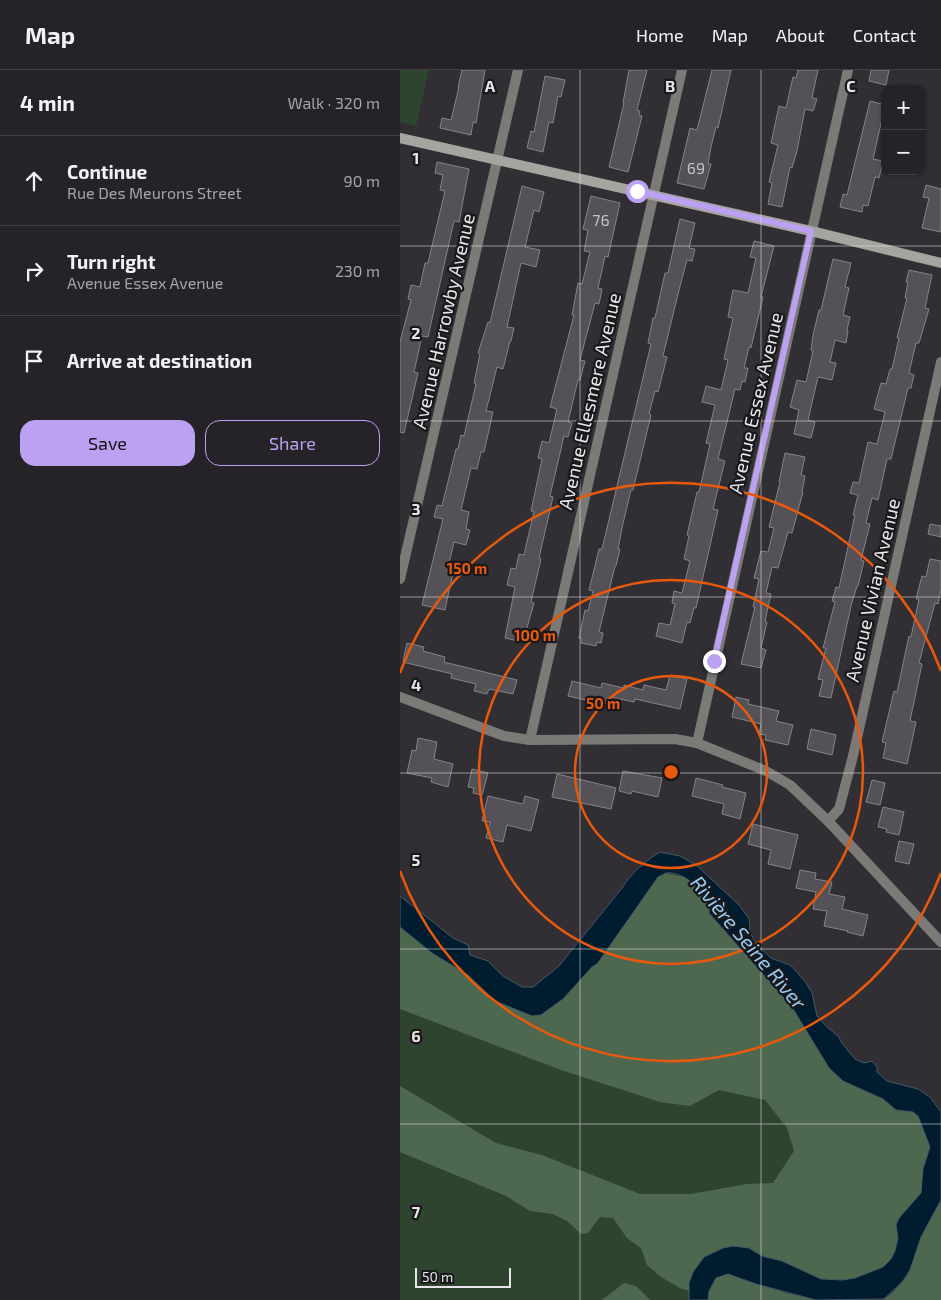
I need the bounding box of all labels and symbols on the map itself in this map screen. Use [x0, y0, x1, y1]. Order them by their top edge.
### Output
text: A [485, 76, 496, 95]
text: B [665, 76, 675, 95]
text: C [846, 76, 856, 95]
text: 1 [413, 148, 419, 167]
house number: 69 [687, 158, 705, 177]
route start [626, 180, 649, 203]
house number: 76 [592, 210, 610, 229]
street label: Avenue Harrowby Avenue [407, 211, 479, 431]
street label: Avenue Ellesmere Avenue [553, 290, 625, 512]
street label: Avenue Essex Avenue [723, 310, 787, 496]
text: 2 [411, 323, 421, 342]
street label: Avenue Vivian Avenue [840, 496, 904, 684]
text: 3 [411, 499, 421, 518]
text: 150 m [447, 559, 487, 577]
text: 100 m [514, 626, 556, 644]
route end [703, 650, 726, 673]
text: 4 [411, 675, 421, 694]
text: 50 m [586, 694, 620, 712]
centre of rings [662, 763, 680, 781]
text: 5 [412, 850, 421, 869]
water label: Rivière Seine River [686, 870, 812, 1014]
text: 6 [411, 1026, 421, 1045]
text: 7 [412, 1202, 421, 1221]
scale bar [415, 1265, 511, 1288]

